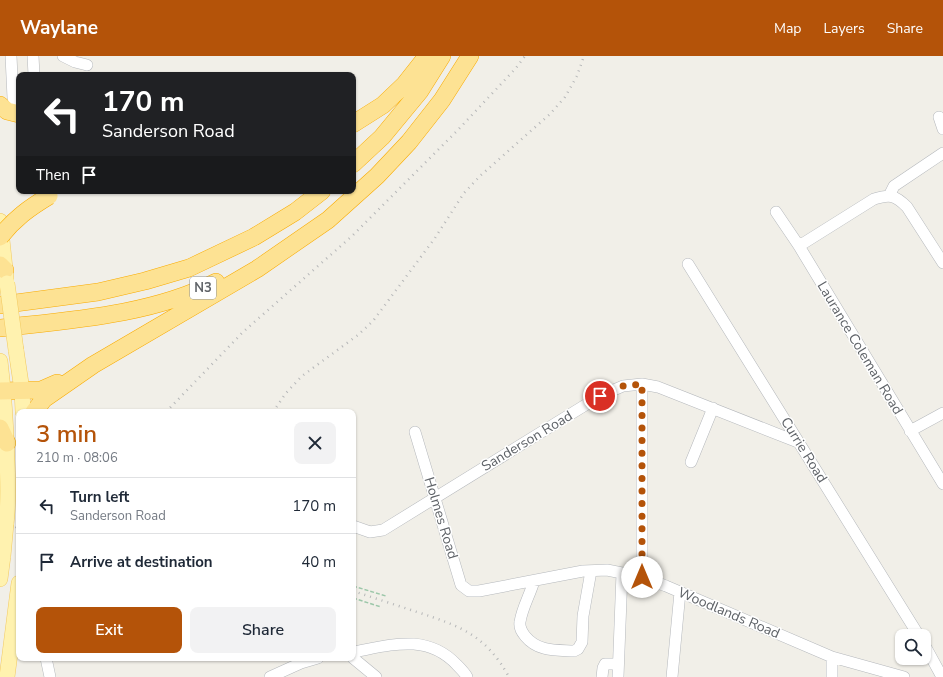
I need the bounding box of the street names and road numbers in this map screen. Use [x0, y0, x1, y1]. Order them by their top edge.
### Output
road number: N3 [190, 277, 216, 299]
street label: Laurance Coleman Road [813, 278, 907, 418]
street label: Sanderson Road [478, 406, 576, 476]
street label: Currie Road [776, 414, 832, 486]
street label: Holmes Road [420, 475, 462, 561]
street label: Woodlands Road [675, 583, 783, 643]

